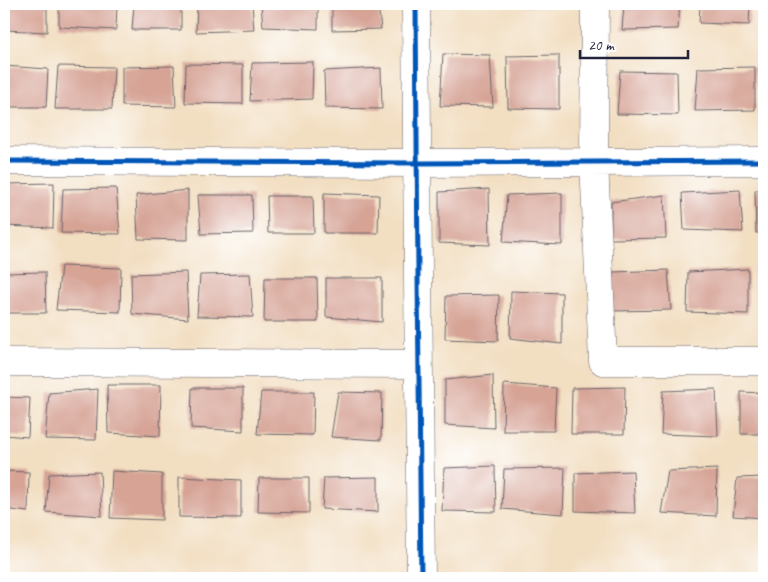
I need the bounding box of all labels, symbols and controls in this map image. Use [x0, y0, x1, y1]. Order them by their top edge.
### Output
scale bar [580, 28, 688, 60]
text: 20 m [588, 36, 615, 55]

